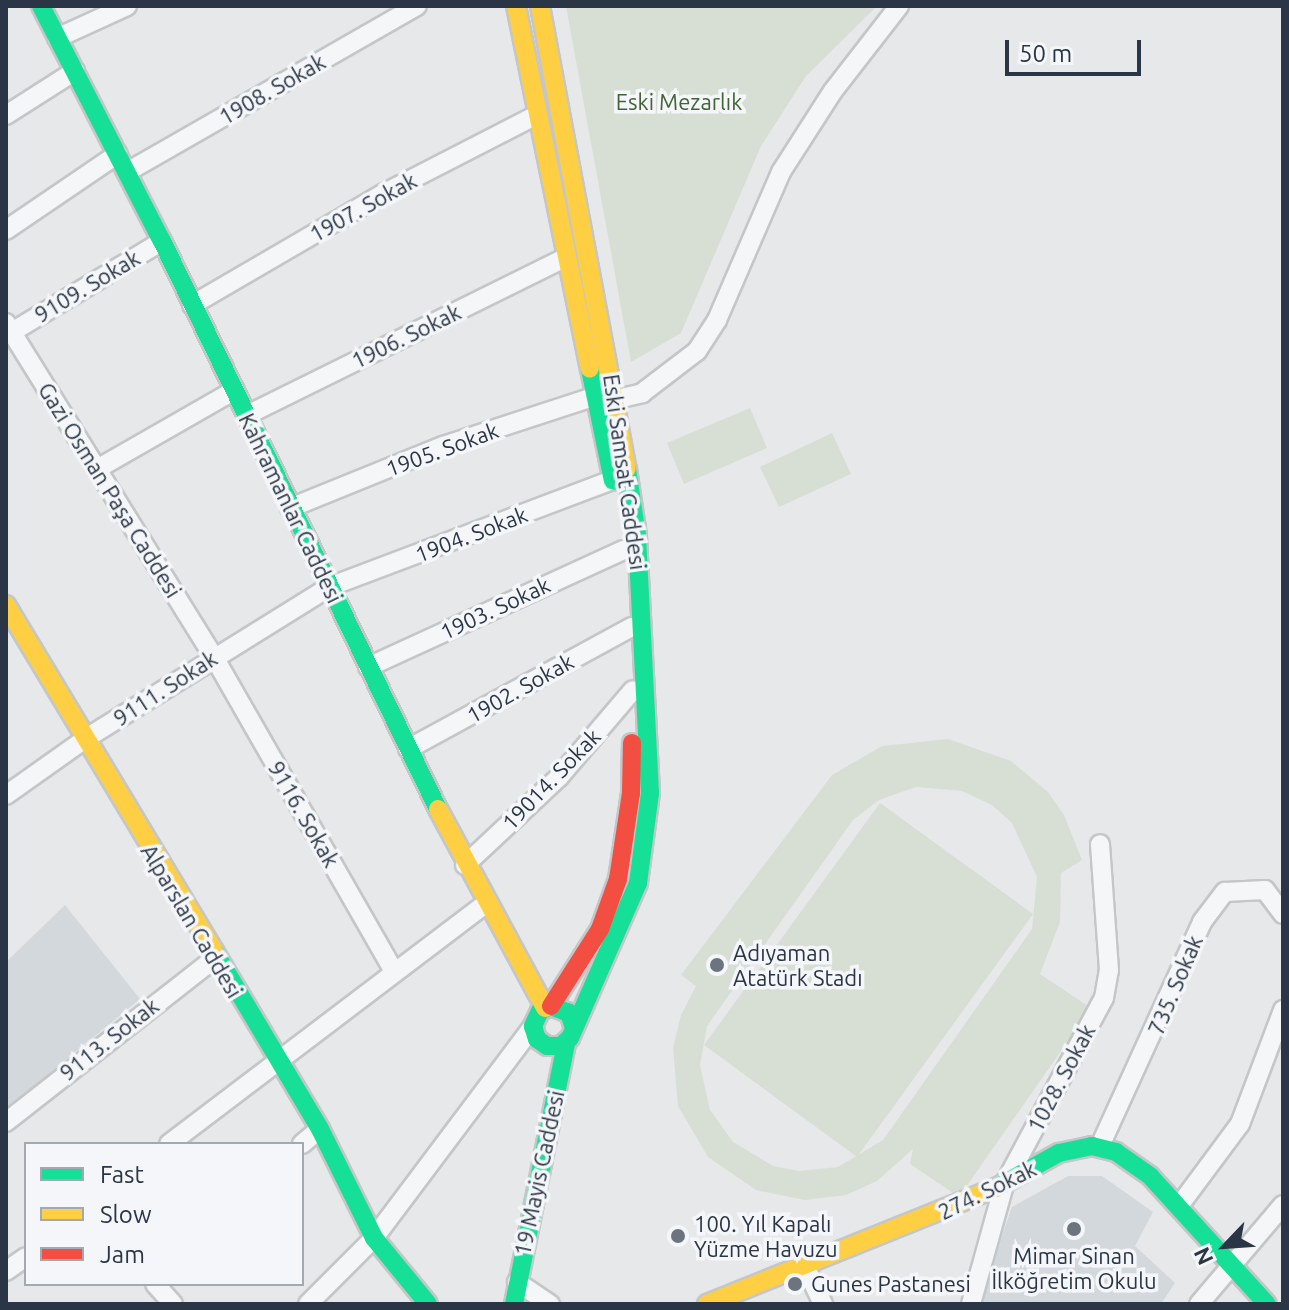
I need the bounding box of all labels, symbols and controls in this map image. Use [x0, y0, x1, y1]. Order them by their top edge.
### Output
scale bar [1009, 24, 1145, 74]
text: 50 m [1019, 40, 1072, 67]
street label: 1908. Sokak [214, 48, 330, 130]
park label: Eski Mezarlık [616, 89, 742, 115]
street label: 1907. Sokak [305, 167, 421, 247]
street label: 9109. Sokak [30, 244, 144, 328]
street label: 1906. Sokak [347, 298, 465, 374]
street label: Eski Samsat Caddesi [598, 372, 652, 572]
street label: Gazi Osman Paşa Caddesi [33, 378, 187, 602]
street label: Kahramanlar Caddesi [234, 409, 348, 607]
street label: 1905. Sokak [382, 416, 502, 482]
street label: 1904. Sokak [411, 501, 531, 567]
street label: 1903. Sokak [436, 571, 554, 645]
street label: 9111. Sokak [108, 645, 222, 731]
street label: 1902. Sokak [462, 648, 578, 728]
street label: 19014. Sokak [496, 723, 606, 835]
street label: 9116. Sokak [263, 756, 345, 872]
street label: Alparslan Caddesi [136, 839, 248, 1003]
street label: 735. Sokak [1142, 931, 1208, 1039]
place label: Adıyaman Atatürk Stadı [733, 939, 863, 990]
marker: Adıyaman Atatürk Stadı [708, 956, 726, 974]
street label: 9113. Sokak [54, 992, 164, 1086]
street label: 1028. Sokak [1022, 1020, 1100, 1136]
street label: 19 Mayis Caddesi [509, 1088, 569, 1258]
legend [24, 1142, 304, 1286]
street label: 274. Sokak [934, 1155, 1040, 1225]
text: Fast [100, 1161, 144, 1188]
text: Slow [100, 1201, 152, 1228]
north arrow [1185, 1206, 1265, 1286]
place label: 100. Yıl Kapalı Yüzme Havuzu [694, 1210, 838, 1262]
marker: Mimar Sinan İlköğretim Okulu [1065, 1220, 1083, 1238]
marker: 100. Yıl Kapalı Yüzme Havuzu [669, 1227, 687, 1245]
text: Jam [100, 1241, 145, 1268]
place label: Mimar Sinan İlköğretim Okulu [991, 1242, 1157, 1294]
text: N [1188, 1244, 1218, 1269]
place label: Gunes Pastanesi [811, 1271, 971, 1297]
marker: Gunes Pastanesi [786, 1275, 804, 1293]

